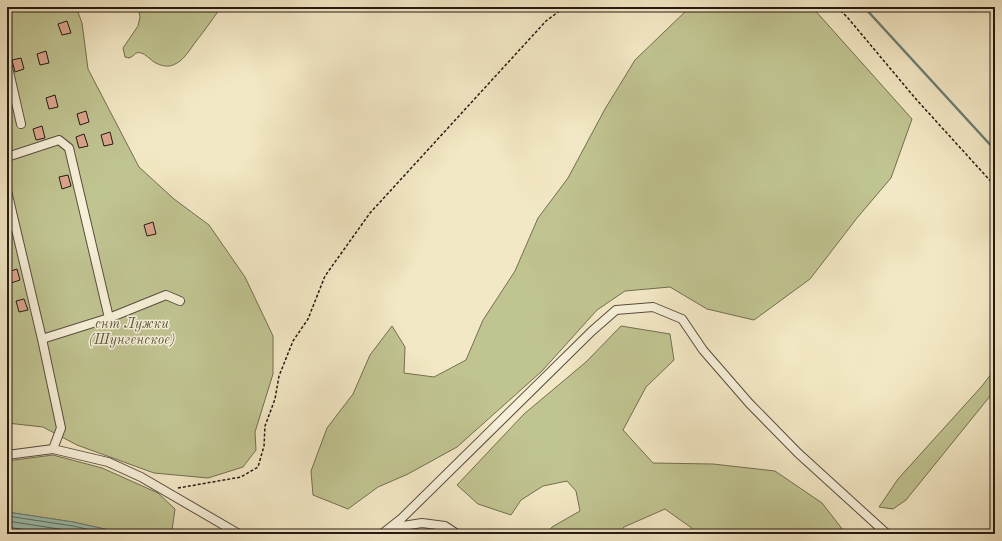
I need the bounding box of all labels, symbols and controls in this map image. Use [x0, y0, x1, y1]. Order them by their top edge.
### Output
park label: снт Лужки (Шунгенское) [89, 317, 175, 348]

